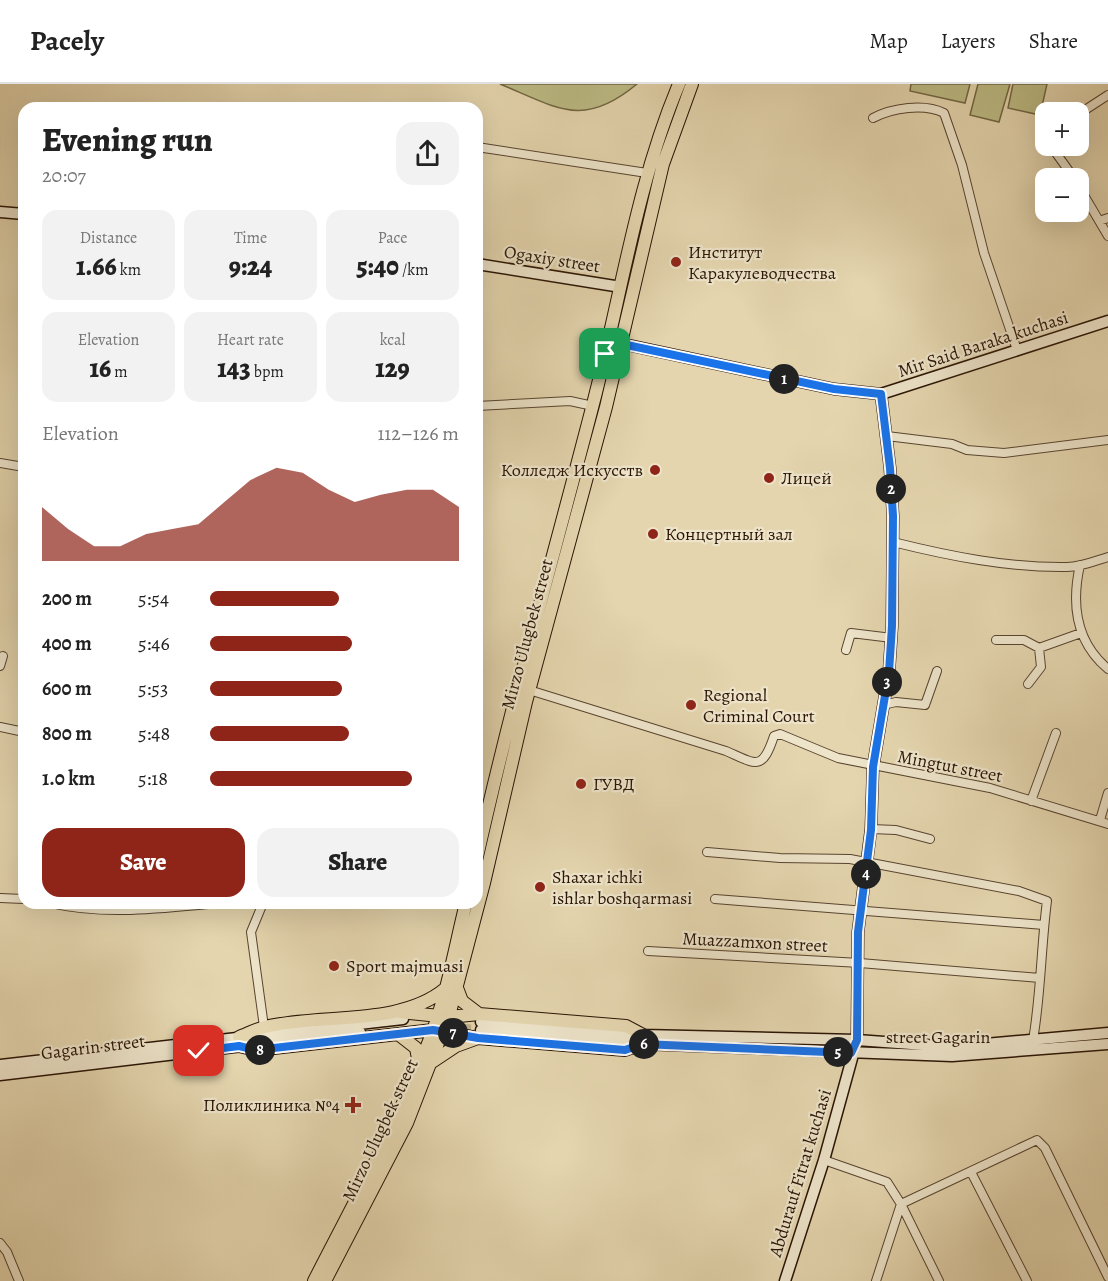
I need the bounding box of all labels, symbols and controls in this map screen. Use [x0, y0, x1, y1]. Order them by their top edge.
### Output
text: Pacely [30, 22, 104, 60]
text: Map [869, 27, 908, 55]
text: Layers [941, 27, 996, 55]
text: Share [1029, 27, 1078, 55]
map controls [1035, 102, 1089, 222]
button: + [1035, 102, 1089, 156]
text: Evening run [42, 117, 213, 162]
button: share [396, 122, 459, 185]
text: 20:07 [42, 162, 86, 189]
button: − [1035, 168, 1089, 222]
text: Distance [80, 227, 137, 249]
text: Time [234, 227, 267, 249]
text: Pace [378, 227, 407, 249]
street label: Ogaxiy street [502, 240, 602, 278]
place label: Институт Каракулеводчества [688, 240, 837, 285]
text: 1.66 [76, 249, 117, 284]
text: 9:24 [229, 249, 272, 284]
text: 5:40 [356, 249, 399, 284]
marker: Институт Каракулеводчества [669, 255, 683, 269]
text: km [117, 259, 141, 281]
text: /km [399, 259, 429, 281]
street label: Mir Said Baraka kuchasi [895, 305, 1071, 383]
pin [579, 328, 630, 379]
text: Elevation [78, 329, 139, 351]
text: Heart rate [217, 329, 284, 351]
text: kcal [380, 329, 405, 351]
icon: arrive [588, 337, 621, 370]
text: 16 [89, 351, 111, 386]
text: 143 [217, 351, 251, 386]
text: 129 [375, 351, 410, 386]
text: m [111, 361, 128, 383]
text: bpm [251, 361, 284, 383]
pin: 1 [769, 364, 799, 394]
text: 1 [781, 368, 787, 390]
text: Elevation [42, 420, 119, 447]
text: 112–126 m [377, 420, 459, 447]
place label: Колледж Искусств [501, 458, 643, 482]
marker: Колледж Искусств [648, 463, 662, 477]
place label: Лицей [781, 466, 832, 490]
marker: Лицей [762, 471, 776, 485]
pin: 2 [876, 474, 906, 504]
text: 2 [887, 478, 895, 500]
place label: Концертный зал [665, 522, 793, 546]
marker: Концертный зал [646, 527, 660, 541]
street label: Mirzo Ulugbek street [495, 556, 559, 712]
text: 200 m [42, 585, 92, 612]
text: 5:54 [138, 585, 169, 612]
text: 400 m [42, 630, 92, 657]
text: 5:46 [138, 630, 170, 657]
pin: 3 [872, 667, 902, 697]
text: 3 [884, 671, 890, 693]
text: 600 m [42, 675, 92, 702]
text: 5:53 [138, 675, 168, 702]
place label: Regional Criminal Court [703, 683, 815, 728]
marker: Regional Criminal Court [684, 698, 698, 712]
text: 800 m [42, 720, 92, 747]
text: 5:48 [138, 720, 170, 747]
street label: Mingtut street [896, 744, 1004, 788]
text: 1.0 km [42, 765, 95, 792]
text: 5:18 [138, 765, 168, 792]
place label: ГУВД [593, 772, 635, 796]
marker: ГУВД [574, 777, 588, 791]
button: Save [42, 828, 245, 897]
button: Share [257, 828, 459, 897]
pin: 4 [851, 859, 881, 889]
text: 4 [862, 863, 870, 885]
place label: Shaxar ichki ishlar boshqarmasi [552, 865, 692, 910]
marker: Shaxar ichki ishlar boshqarmasi [533, 880, 547, 894]
street label: Muazzamxon street [682, 926, 828, 958]
place label: Sport majmuasi [346, 954, 464, 978]
marker: Sport majmuasi [327, 959, 341, 973]
pin: 7 [438, 1018, 468, 1048]
text: 7 [450, 1022, 456, 1044]
pin [173, 1025, 224, 1076]
street label: street Gagarin [886, 1025, 991, 1049]
street label: Gagarin street [40, 1029, 146, 1065]
pin: 6 [629, 1029, 659, 1059]
text: 6 [640, 1033, 648, 1055]
icon: check [182, 1034, 215, 1067]
pin: 8 [245, 1035, 275, 1065]
pin: 5 [823, 1037, 853, 1067]
text: 8 [256, 1039, 264, 1061]
text: 5 [835, 1041, 841, 1063]
street label: Mirzo Ulugbek street [336, 1055, 424, 1205]
street label: Abdurauf Fitrat kuchasi [763, 1086, 837, 1261]
place label: Поликлиника №4 [203, 1093, 340, 1117]
marker: Поликлиника №4 [344, 1096, 362, 1114]

